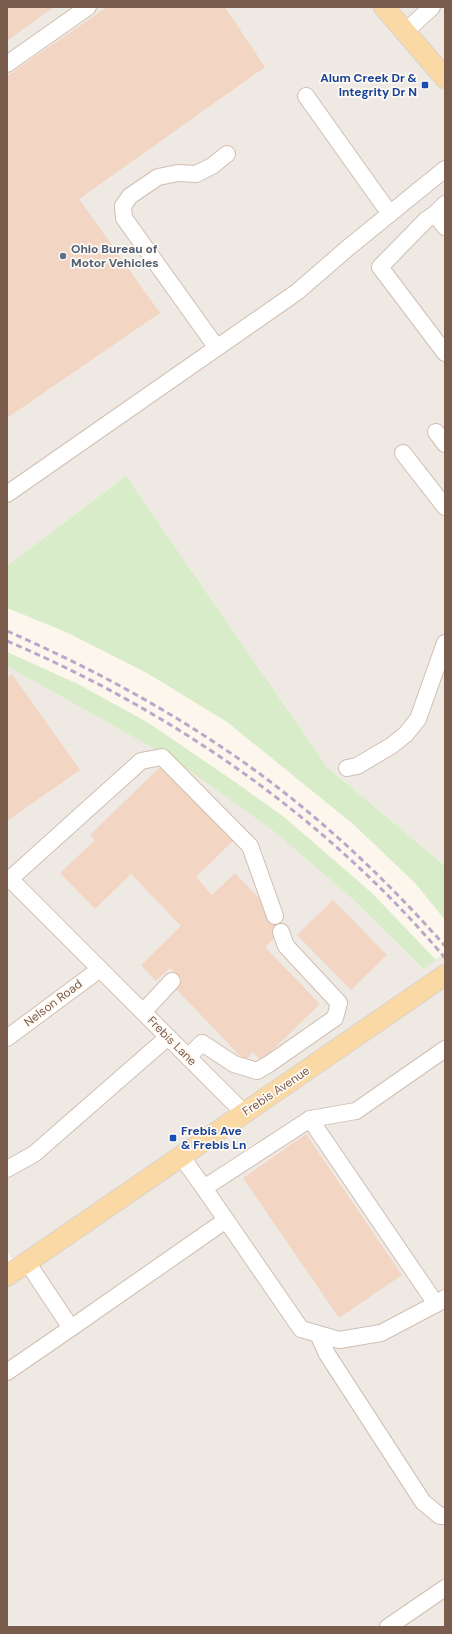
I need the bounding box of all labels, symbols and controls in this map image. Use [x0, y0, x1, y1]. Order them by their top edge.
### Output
place label: Alum Creek Dr & Integrity Dr N [320, 70, 418, 100]
marker: Alum Creek Dr & Integrity Dr N [420, 80, 430, 90]
place label: Ohio Bureau of Motor Vehicles [71, 241, 159, 271]
marker: Ohio Bureau of Motor Vehicles [58, 251, 68, 261]
street label: Nelson Road [21, 976, 85, 1030]
street label: Frebis Lane [144, 1013, 200, 1069]
street label: Frebis Avenue [239, 1063, 313, 1119]
place label: Frebis Ave & Frebis Ln [181, 1123, 246, 1153]
marker: Frebis Ave & Frebis Ln [168, 1133, 178, 1143]

